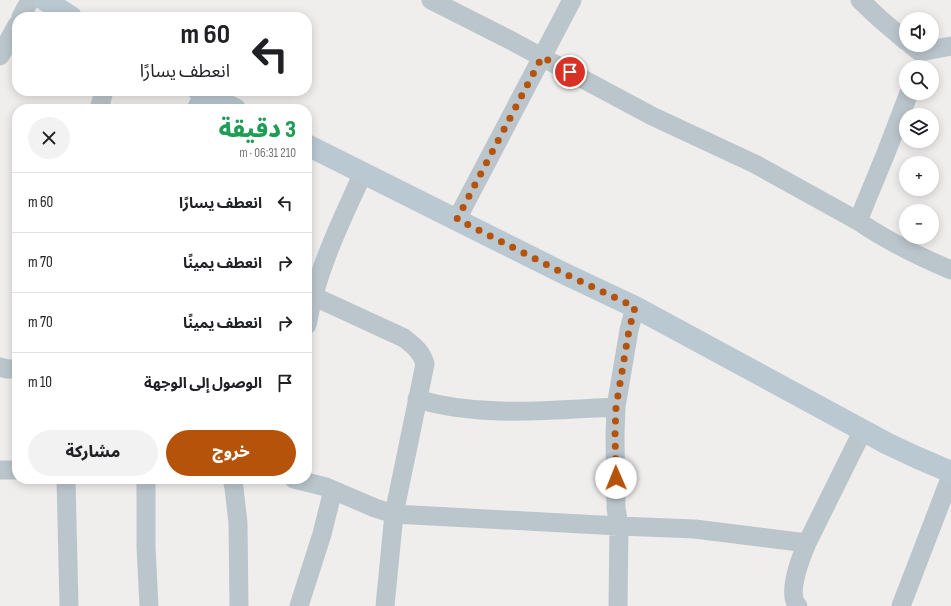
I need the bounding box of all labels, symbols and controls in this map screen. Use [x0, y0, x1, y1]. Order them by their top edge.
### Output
map controls [899, 12, 939, 244]
button: sound [899, 12, 939, 52]
text: 60 m [181, 18, 230, 51]
icon: left [244, 28, 296, 80]
pin [553, 55, 587, 89]
button: search [899, 60, 939, 100]
text: انعطف يسارًا [140, 61, 230, 82]
icon: arrive [559, 61, 581, 83]
button: layers [899, 108, 939, 148]
text: 3 دقيقة [219, 115, 296, 144]
button: close [28, 117, 70, 159]
text: 210 m · 06:31 [239, 145, 296, 161]
button: + [899, 156, 939, 196]
icon: left [274, 192, 296, 214]
text: 60 m [28, 193, 53, 212]
text: انعطف يسارًا [179, 194, 262, 213]
button: − [899, 204, 939, 244]
icon: right [274, 252, 296, 274]
text: 70 m [28, 253, 53, 272]
text: انعطف يمينًا [183, 254, 262, 273]
icon: right [274, 312, 296, 334]
text: 70 m [28, 313, 53, 332]
text: انعطف يمينًا [183, 314, 262, 333]
icon: arrive [274, 372, 296, 394]
text: 10 m [28, 373, 52, 392]
text: الوصول إلى الوجهة [144, 374, 262, 393]
button: مشاركة [28, 430, 158, 476]
button: خروج [166, 430, 296, 476]
position arrow [595, 457, 637, 499]

